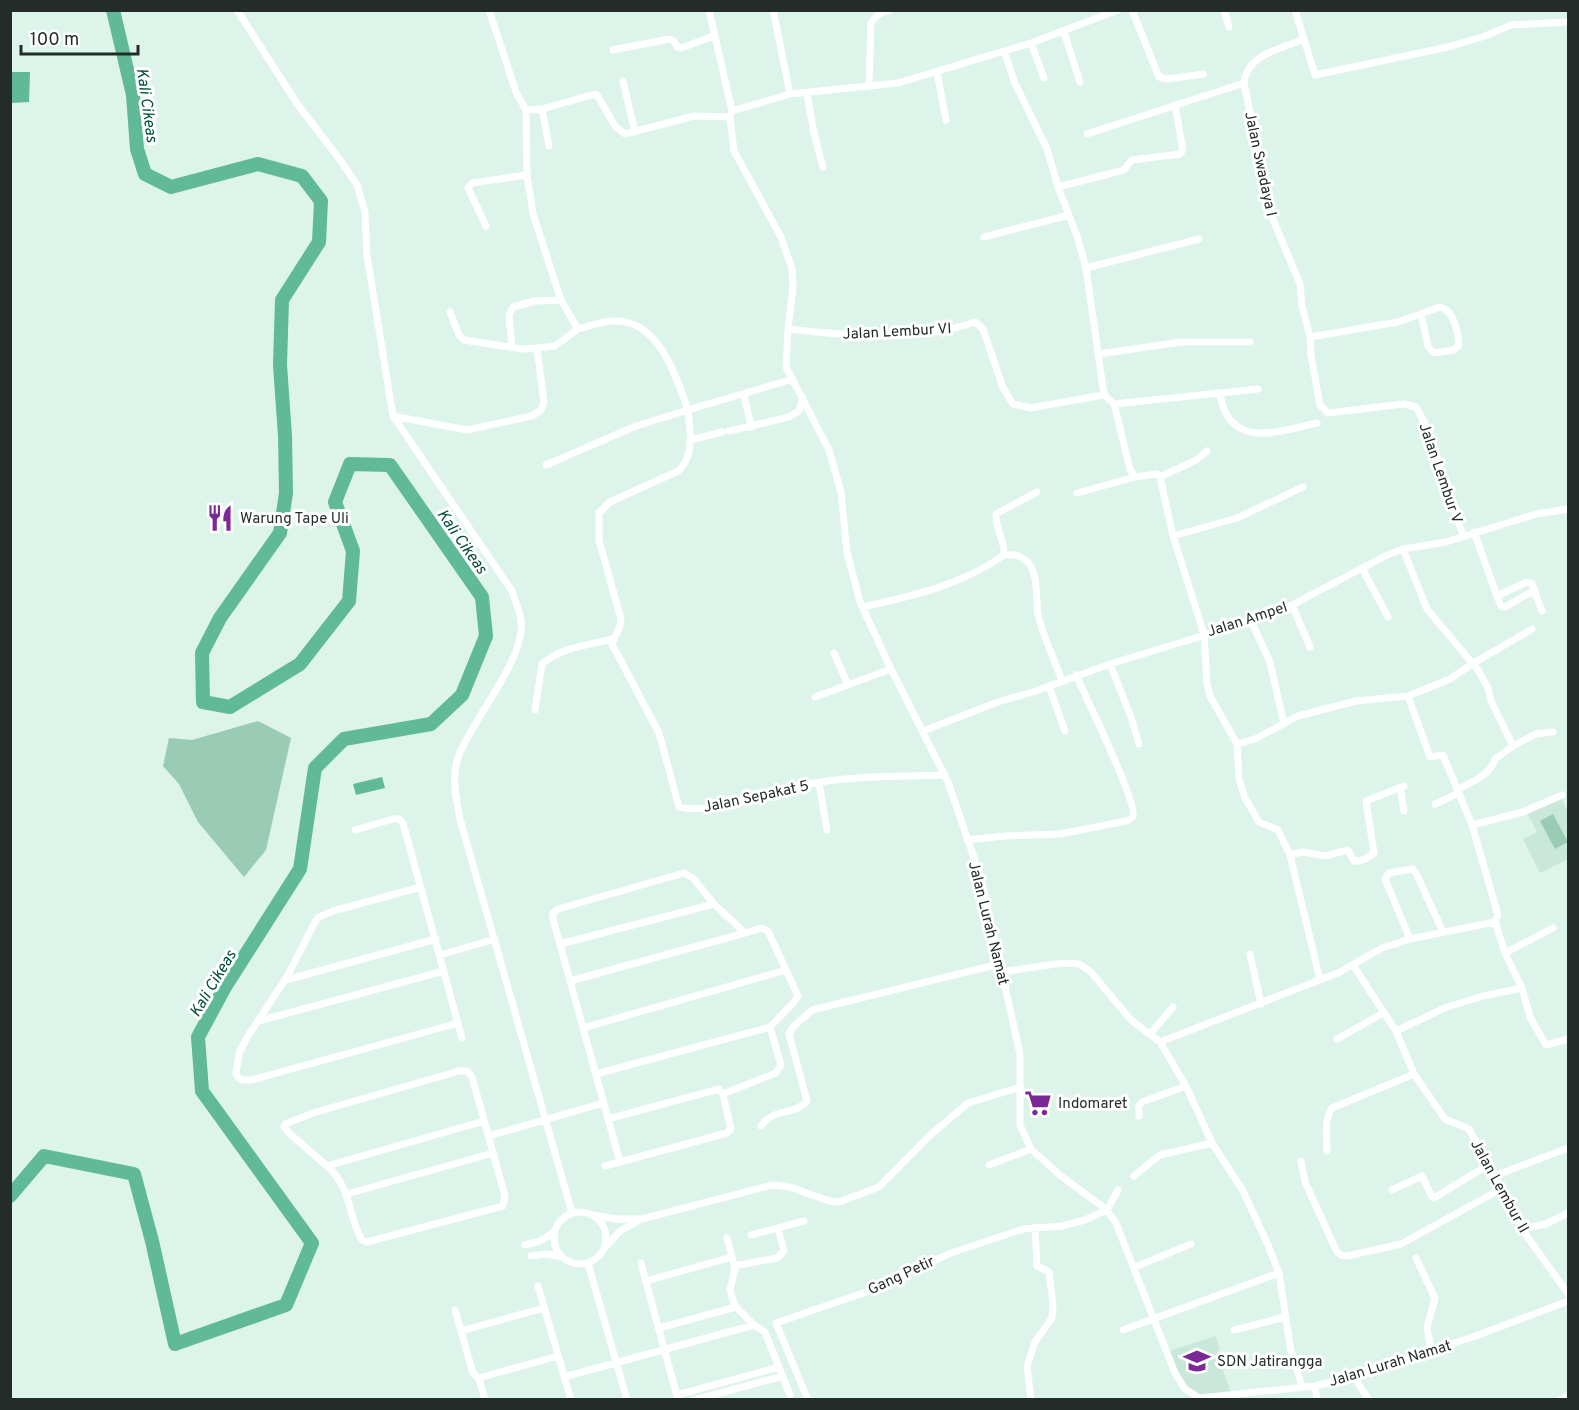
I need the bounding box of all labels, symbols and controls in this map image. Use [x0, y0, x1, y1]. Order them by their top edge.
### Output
scale bar [21, 18, 138, 56]
text: 100 m [30, 29, 79, 52]
water label: Kali Cikeas [131, 67, 161, 144]
street label: Jalan Swadaya I [1239, 110, 1280, 219]
street label: Jalan Lembur VI [842, 320, 952, 345]
street label: Jalan Lembur V [1414, 421, 1466, 526]
restaurant icon: Warung Tape Uli [205, 503, 235, 533]
water label: Kali Cikeas [432, 506, 491, 579]
place label: Warung Tape Uli [240, 510, 349, 529]
street label: Jalan Ampel [1205, 599, 1290, 642]
street label: Jalan Sepakat 5 [702, 777, 811, 818]
street label: Jalan Lurah Namat [963, 860, 1012, 987]
water label: Kali Cikeas [186, 946, 242, 1021]
supermarket icon: Indomaret [1023, 1088, 1053, 1118]
place label: Indomaret [1058, 1095, 1128, 1114]
street label: Jalan Lembur II [1465, 1137, 1532, 1237]
street label: Gang Petir [865, 1253, 938, 1300]
street label: Jalan Lurah Namat [1327, 1337, 1454, 1392]
school or university icon: SDN Jatirangga [1182, 1346, 1212, 1376]
place label: SDN Jatirangga [1217, 1353, 1322, 1372]

